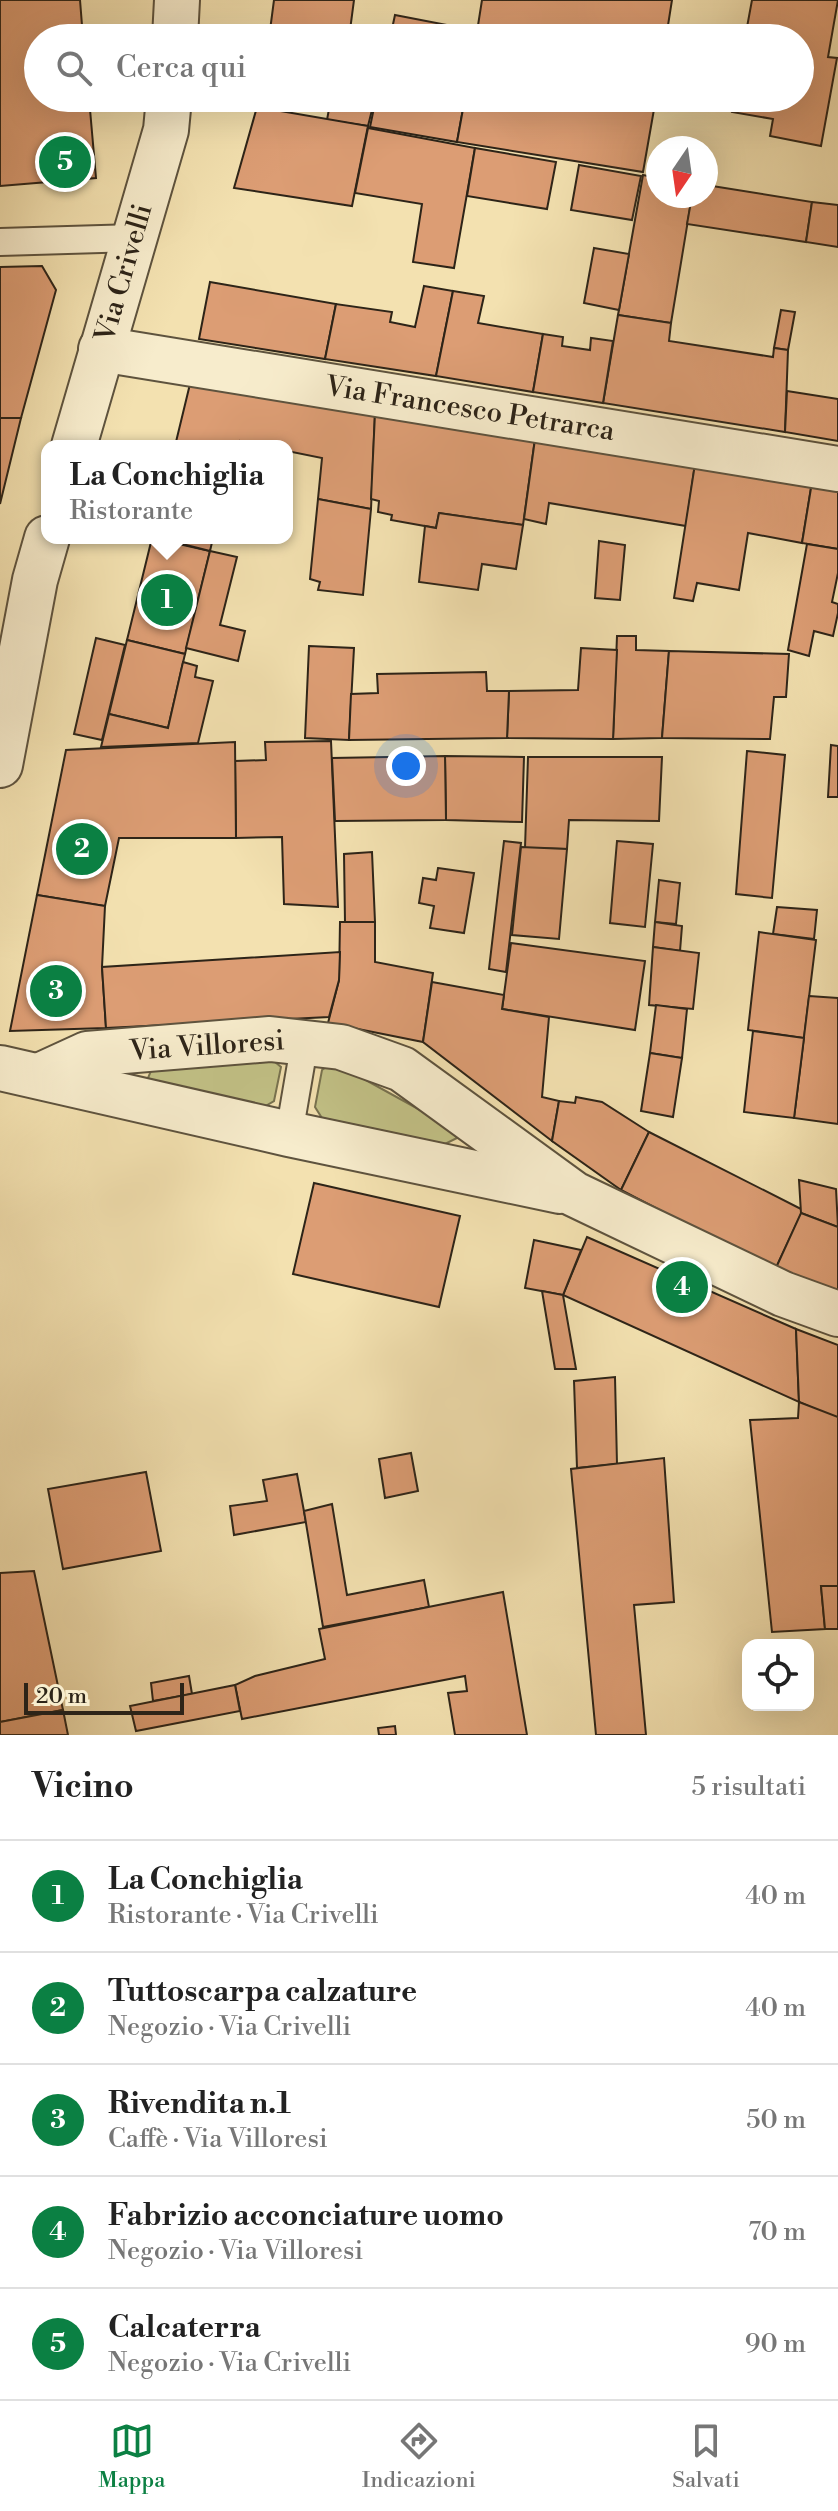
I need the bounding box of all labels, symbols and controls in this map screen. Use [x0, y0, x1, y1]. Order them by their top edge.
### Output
search box [24, 24, 814, 112]
icon: search [52, 46, 96, 90]
text: Cerca qui [116, 49, 246, 87]
pin: 5 [39, 132, 91, 192]
north arrow [646, 136, 718, 208]
street label: Via Crivelli [87, 200, 160, 347]
street label: Via Francesco Petrarca [322, 369, 618, 449]
popup [41, 440, 293, 544]
text: La Conchiglia [70, 457, 265, 495]
text: Ristorante [70, 495, 193, 527]
pin: 1 [141, 570, 193, 630]
your location [386, 746, 426, 786]
pin: 2 [56, 819, 108, 879]
pin: 3 [30, 961, 82, 1021]
street label: Via Villoresi [127, 1023, 286, 1069]
pin: 4 [656, 1257, 708, 1317]
map controls [742, 1639, 814, 1711]
button: locate [742, 1639, 814, 1711]
scale bar [24, 1679, 184, 1715]
text: 20 m [36, 1683, 87, 1710]
text: Vicino [32, 1766, 134, 1808]
text: 5 risultati [692, 1771, 806, 1803]
text: La Conchiglia [108, 1861, 303, 1899]
text: 1 [52, 1880, 64, 1912]
text: 40 m [745, 1880, 806, 1912]
text: Ristorante · Via Crivelli [108, 1899, 379, 1931]
text: Tuttoscarpa calzature [108, 1973, 417, 2011]
text: 2 [50, 1992, 66, 2024]
text: 40 m [745, 1992, 806, 2024]
text: Negozio · Via Crivelli [108, 2011, 351, 2043]
text: Rivendita n.1 [108, 2085, 291, 2123]
text: 3 [50, 2104, 66, 2136]
text: 50 m [746, 2104, 806, 2136]
text: Caffè · Via Villoresi [108, 2123, 327, 2155]
text: Fabrizio acconciature uomo [108, 2197, 504, 2235]
text: 4 [49, 2216, 67, 2248]
text: 70 m [748, 2216, 806, 2248]
text: Negozio · Via Villoresi [108, 2235, 363, 2267]
text: Calcaterra [108, 2309, 261, 2347]
text: 5 [50, 2328, 66, 2360]
text: 90 m [745, 2328, 806, 2360]
text: Negozio · Via Crivelli [108, 2347, 351, 2379]
tab: Mappa [98, 2419, 165, 2494]
tab: Indicazioni [362, 2419, 476, 2494]
tab: Salvati [672, 2419, 740, 2494]

